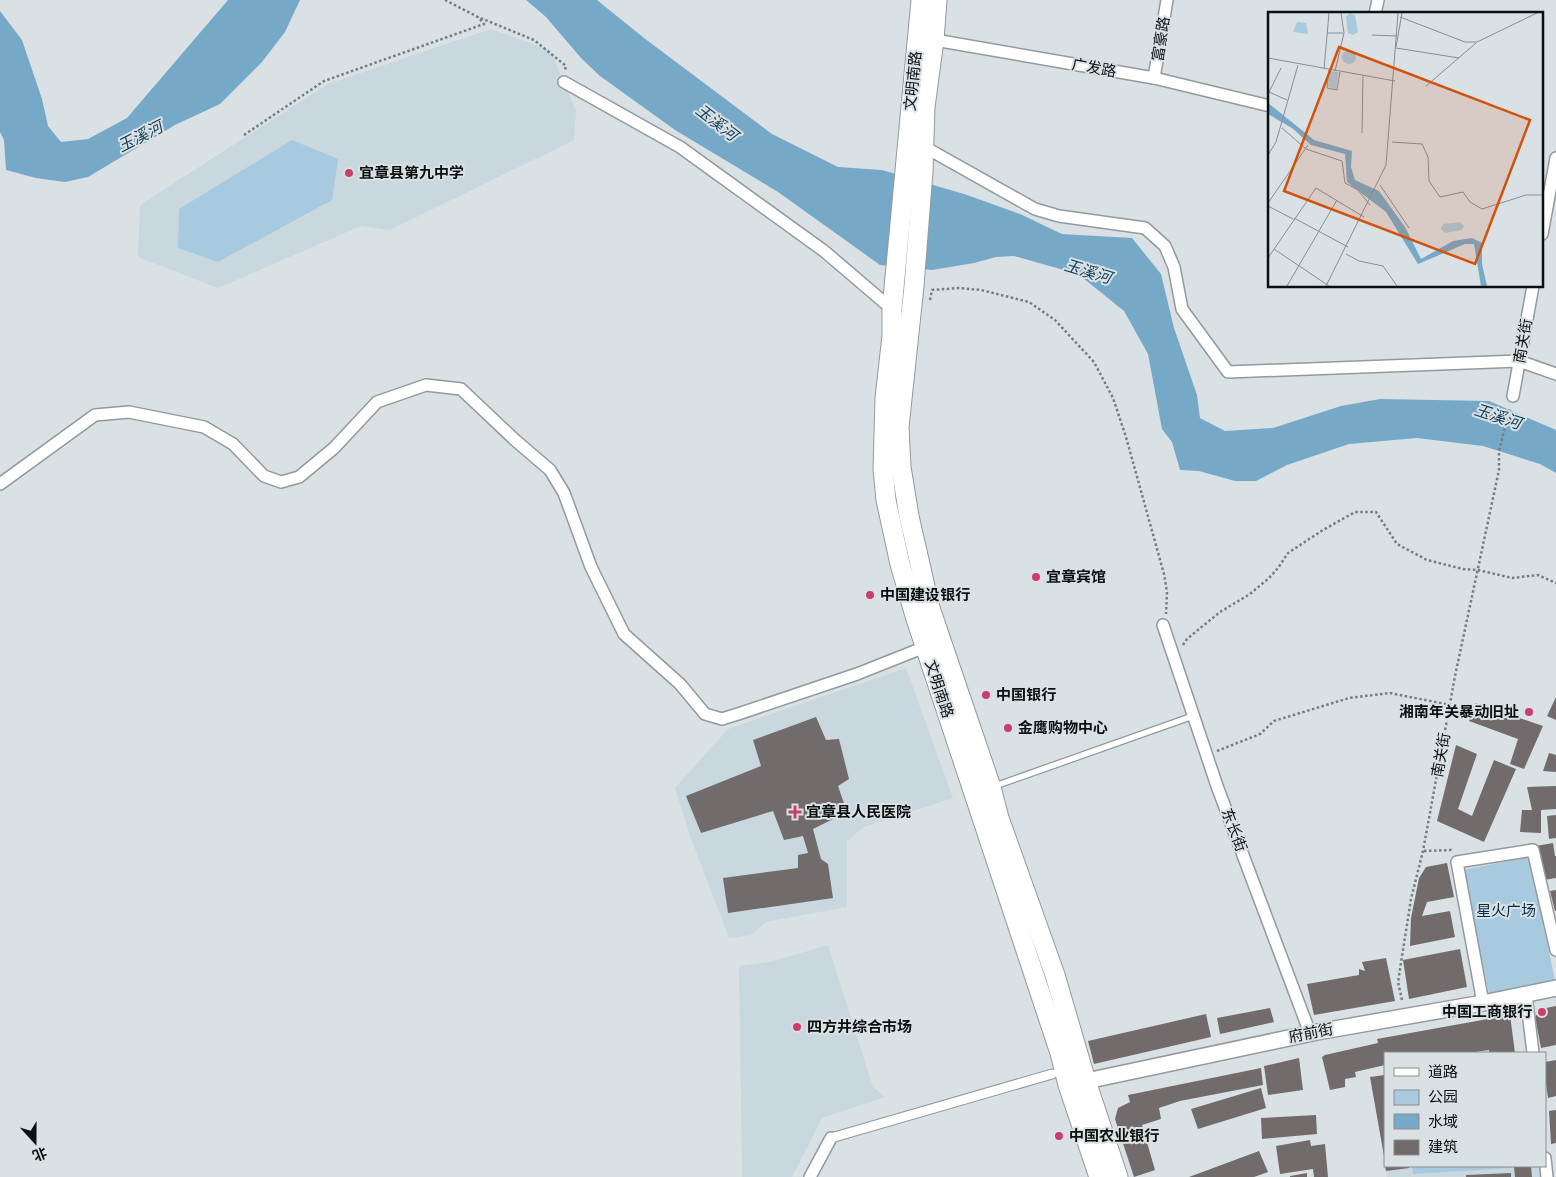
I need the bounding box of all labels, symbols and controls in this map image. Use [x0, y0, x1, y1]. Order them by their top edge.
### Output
inset map [1268, 12, 1544, 288]
street label: 富豪路 [1149, 15, 1173, 63]
street label: 文明南路 [901, 50, 925, 112]
street label: 广发路 [1070, 55, 1118, 81]
water label: 玉溪河 [692, 100, 744, 146]
water label: 玉溪河 [115, 116, 169, 156]
place label: 宜章县第九中学 [359, 164, 464, 182]
marker: 宜章县第九中学 [343, 167, 355, 179]
water label: 玉溪河 [1062, 255, 1116, 288]
street label: 南关街 [1510, 317, 1536, 365]
water label: 玉溪河 [1472, 400, 1526, 434]
place label: 宜章宾馆 [1046, 568, 1106, 586]
marker: 宜章宾馆 [1030, 571, 1042, 583]
place label: 中国建设银行 [880, 586, 970, 604]
marker: 中国建设银行 [864, 589, 876, 601]
street label: 文明南路 [921, 658, 957, 720]
place label: 中国银行 [996, 686, 1056, 704]
marker: 中国银行 [980, 689, 992, 701]
place label: 湘南年关暴动旧址 [1399, 703, 1519, 721]
marker: 湘南年关暴动旧址 [1523, 706, 1535, 718]
place label: 金鹰购物中心 [1018, 719, 1108, 737]
marker: 金鹰购物中心 [1002, 722, 1014, 734]
street label: 南关街 [1428, 731, 1454, 779]
place label: 宜章县人民医院 [806, 803, 911, 821]
marker: 宜章县人民医院 [788, 805, 802, 819]
street label: 东长街 [1218, 806, 1250, 854]
park label: 星火广场 [1476, 902, 1536, 920]
place label: 中国工商银行 [1442, 1003, 1532, 1021]
marker: 中国工商银行 [1536, 1006, 1548, 1018]
place label: 四方井综合市场 [807, 1018, 912, 1036]
street label: 府前街 [1287, 1020, 1335, 1046]
marker: 四方井综合市场 [791, 1021, 803, 1033]
legend [1384, 1052, 1546, 1167]
text: 道路 [1428, 1063, 1458, 1081]
text: 公园 [1428, 1088, 1458, 1106]
text: 水域 [1428, 1113, 1458, 1131]
north arrow [10, 1117, 60, 1167]
place label: 中国农业银行 [1069, 1127, 1159, 1145]
marker: 中国农业银行 [1053, 1130, 1065, 1142]
text: 建筑 [1428, 1138, 1458, 1156]
text: 北 [30, 1143, 49, 1164]

